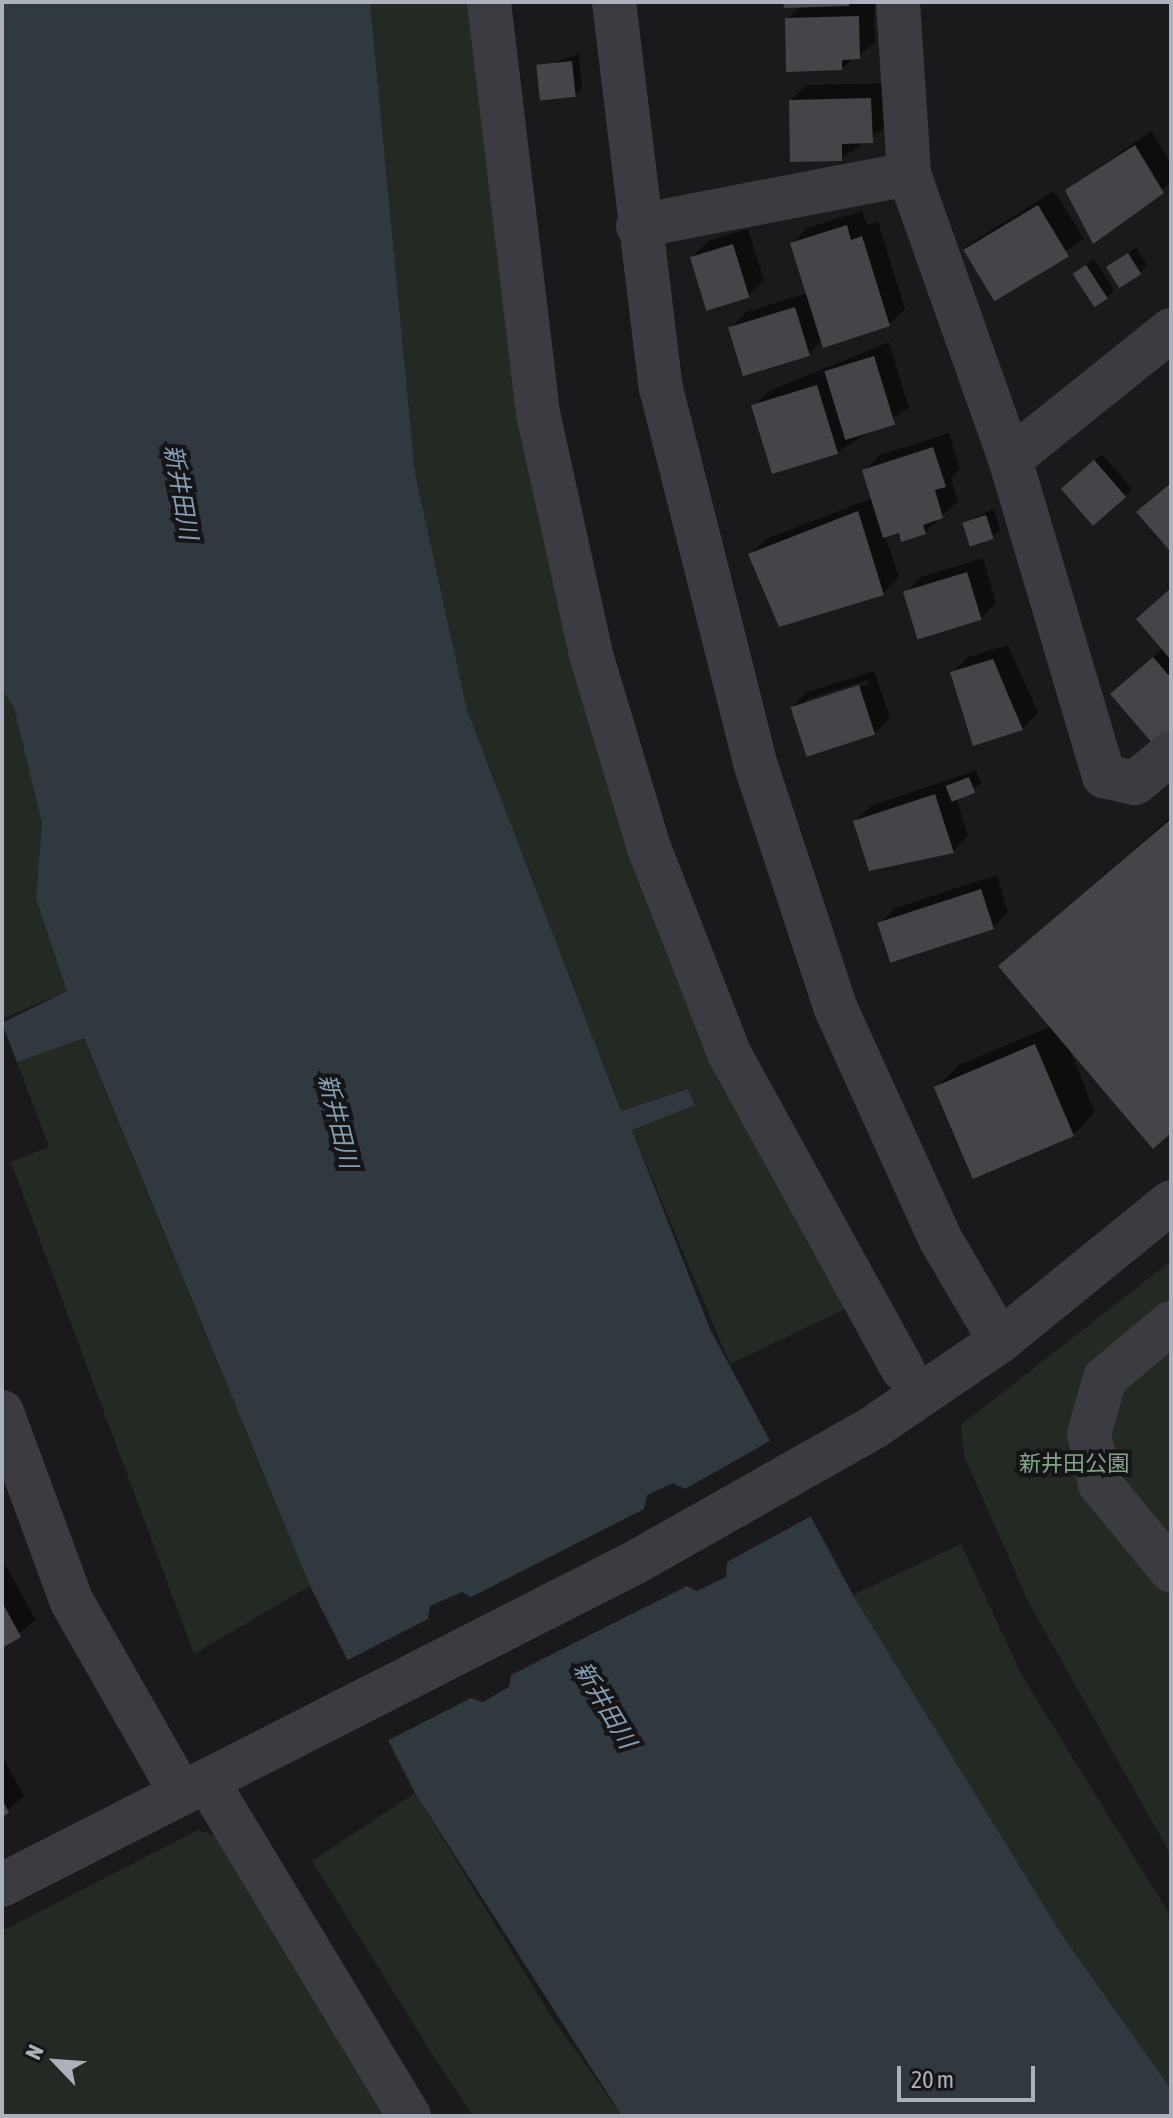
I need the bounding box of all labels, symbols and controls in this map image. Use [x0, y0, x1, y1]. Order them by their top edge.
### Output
water label: 新井田川 [158, 442, 204, 542]
water label: 新井田川 [312, 1071, 364, 1171]
park label: 新井田公園 [1019, 1451, 1129, 1477]
water label: 新井田川 [568, 1656, 642, 1754]
north arrow [16, 2022, 96, 2102]
text: N [20, 2040, 49, 2063]
scale bar [901, 2050, 1039, 2100]
text: 20 m [911, 2066, 954, 2093]

